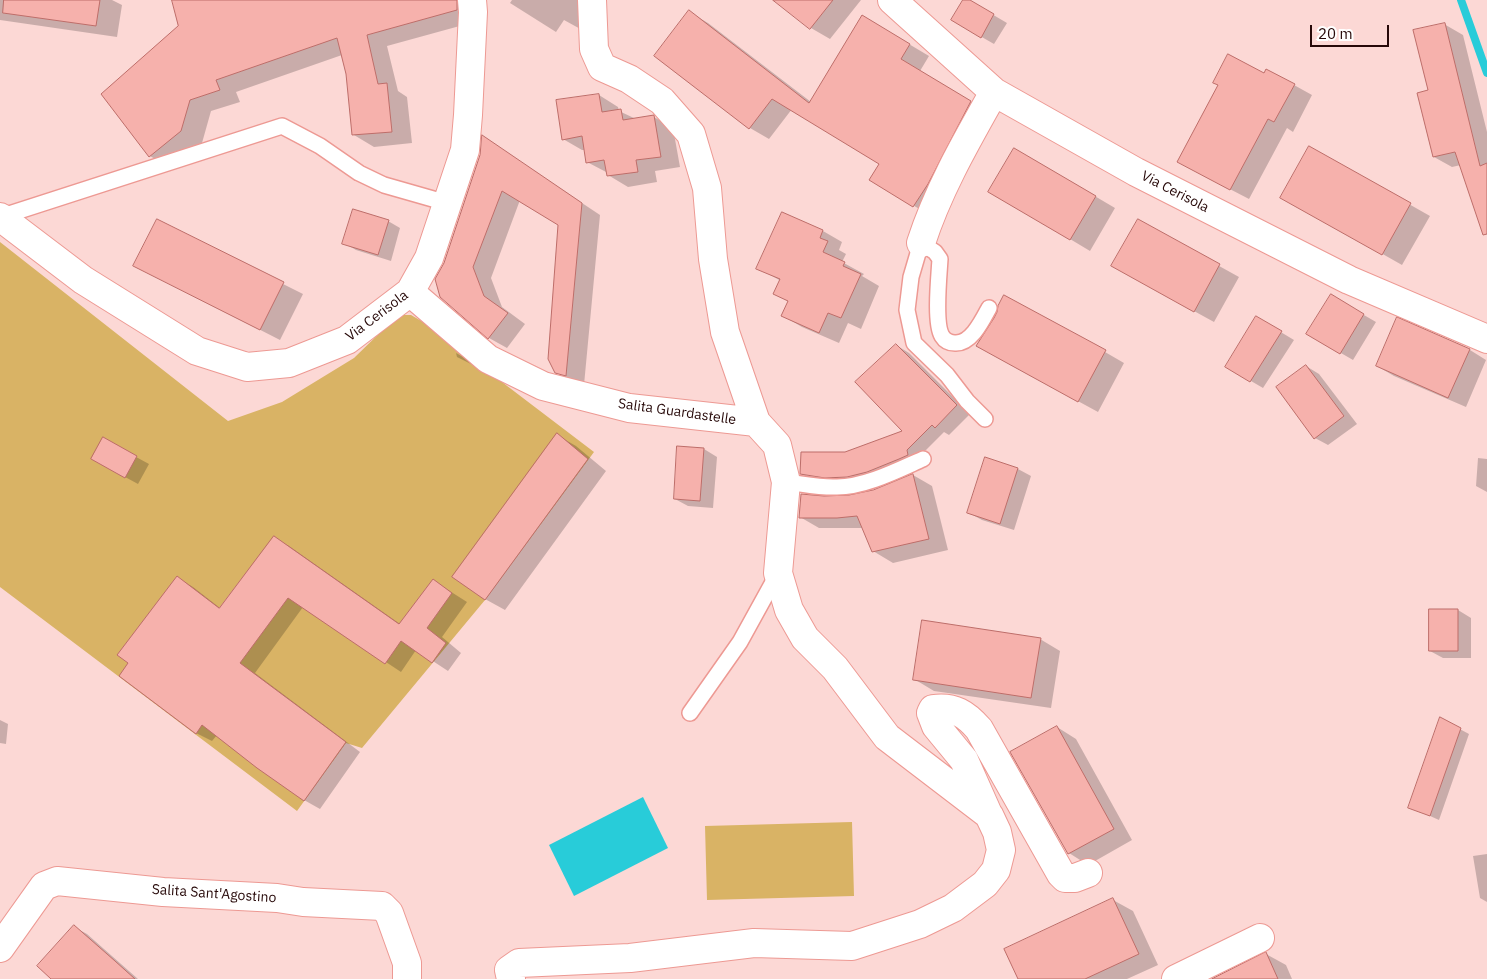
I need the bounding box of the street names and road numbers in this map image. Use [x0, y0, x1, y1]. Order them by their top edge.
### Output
street label: Via Cerisola [1138, 168, 1212, 216]
street label: Via Cerisola [342, 287, 412, 345]
street label: Salita Guardastelle [617, 395, 737, 429]
street label: Salita Sant'Agostino [151, 881, 277, 907]

